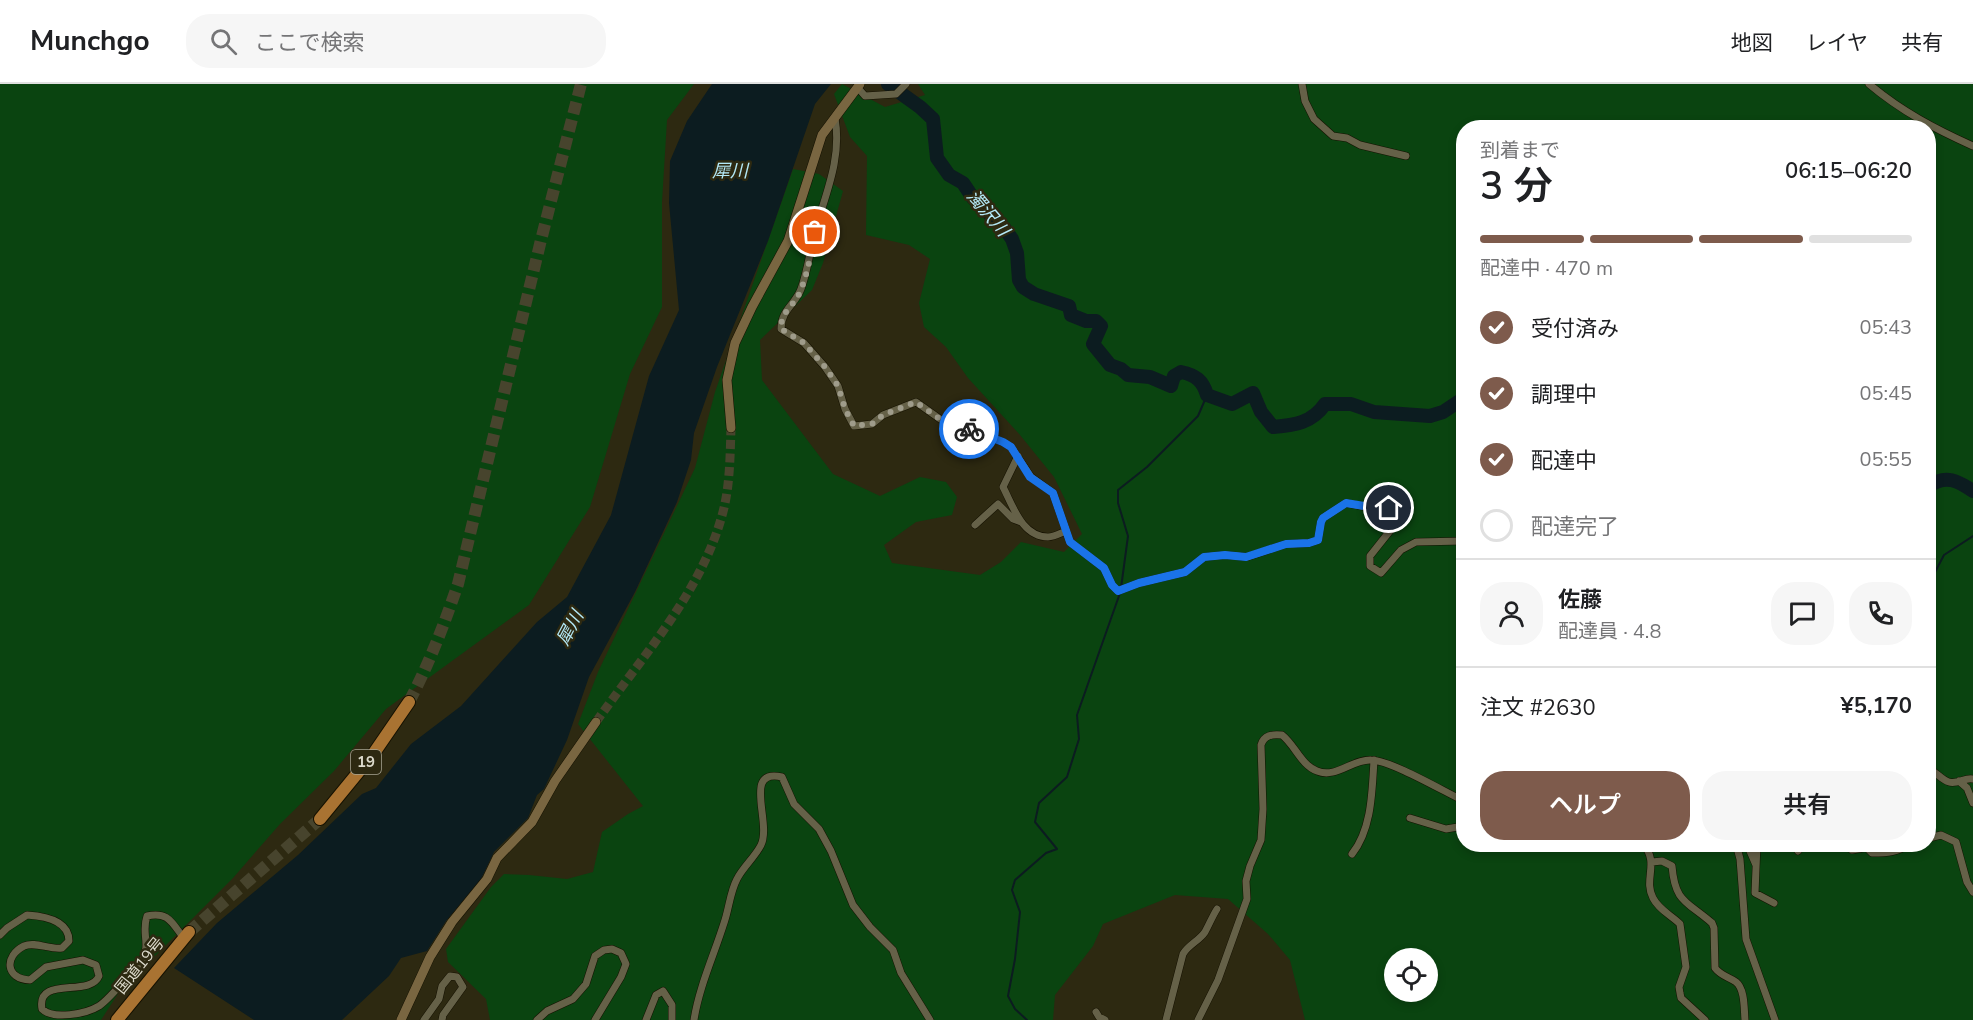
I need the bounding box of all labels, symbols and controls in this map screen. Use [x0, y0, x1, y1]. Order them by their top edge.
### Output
search box [186, 14, 606, 68]
text: Munchgo [30, 22, 150, 60]
icon: search [207, 25, 240, 58]
text: ここで検索 [255, 28, 365, 58]
text: 地図 [1731, 29, 1773, 57]
text: レイヤ [1806, 29, 1868, 57]
text: 共有 [1901, 29, 1943, 57]
text: 到着まで [1480, 137, 1560, 164]
text: 06:15–06:20 [1785, 156, 1912, 186]
water label: 犀川 [712, 159, 750, 183]
text: 3 分 [1480, 160, 1553, 213]
water label: 濁沢川 [961, 185, 1016, 243]
pin [789, 206, 840, 257]
icon: bag [798, 215, 831, 248]
text: 配達中 · 470 m [1480, 255, 1613, 282]
icon: check [1480, 311, 1513, 344]
text: 受付済み [1531, 314, 1619, 344]
text: 05:43 [1859, 314, 1912, 341]
icon: check [1480, 377, 1513, 410]
text: 調理中 [1531, 380, 1597, 410]
text: 05:45 [1859, 380, 1912, 407]
courier [939, 399, 999, 459]
icon: bike [953, 413, 986, 446]
icon: check [1480, 443, 1513, 476]
text: 配達中 [1531, 446, 1597, 476]
text: 05:55 [1859, 446, 1912, 473]
pin [1363, 482, 1414, 533]
icon: home [1372, 491, 1405, 524]
text: 配達完了 [1531, 512, 1619, 542]
button: person [1480, 582, 1543, 645]
button: chat [1771, 582, 1834, 645]
button: phone [1849, 582, 1912, 645]
text: 佐藤 [1558, 585, 1602, 615]
water label: 犀川 [551, 605, 590, 650]
text: 配達員 · 4.8 [1558, 618, 1661, 645]
text: ¥5,170 [1841, 691, 1912, 721]
text: 注文 #2630 [1480, 693, 1596, 723]
road number: 19 [351, 750, 381, 774]
button: ヘルプ [1480, 771, 1690, 840]
button: 共有 [1702, 771, 1912, 840]
street label: 国道19号 [110, 933, 169, 999]
map controls [1384, 948, 1438, 1002]
button: locate [1384, 948, 1438, 1002]

